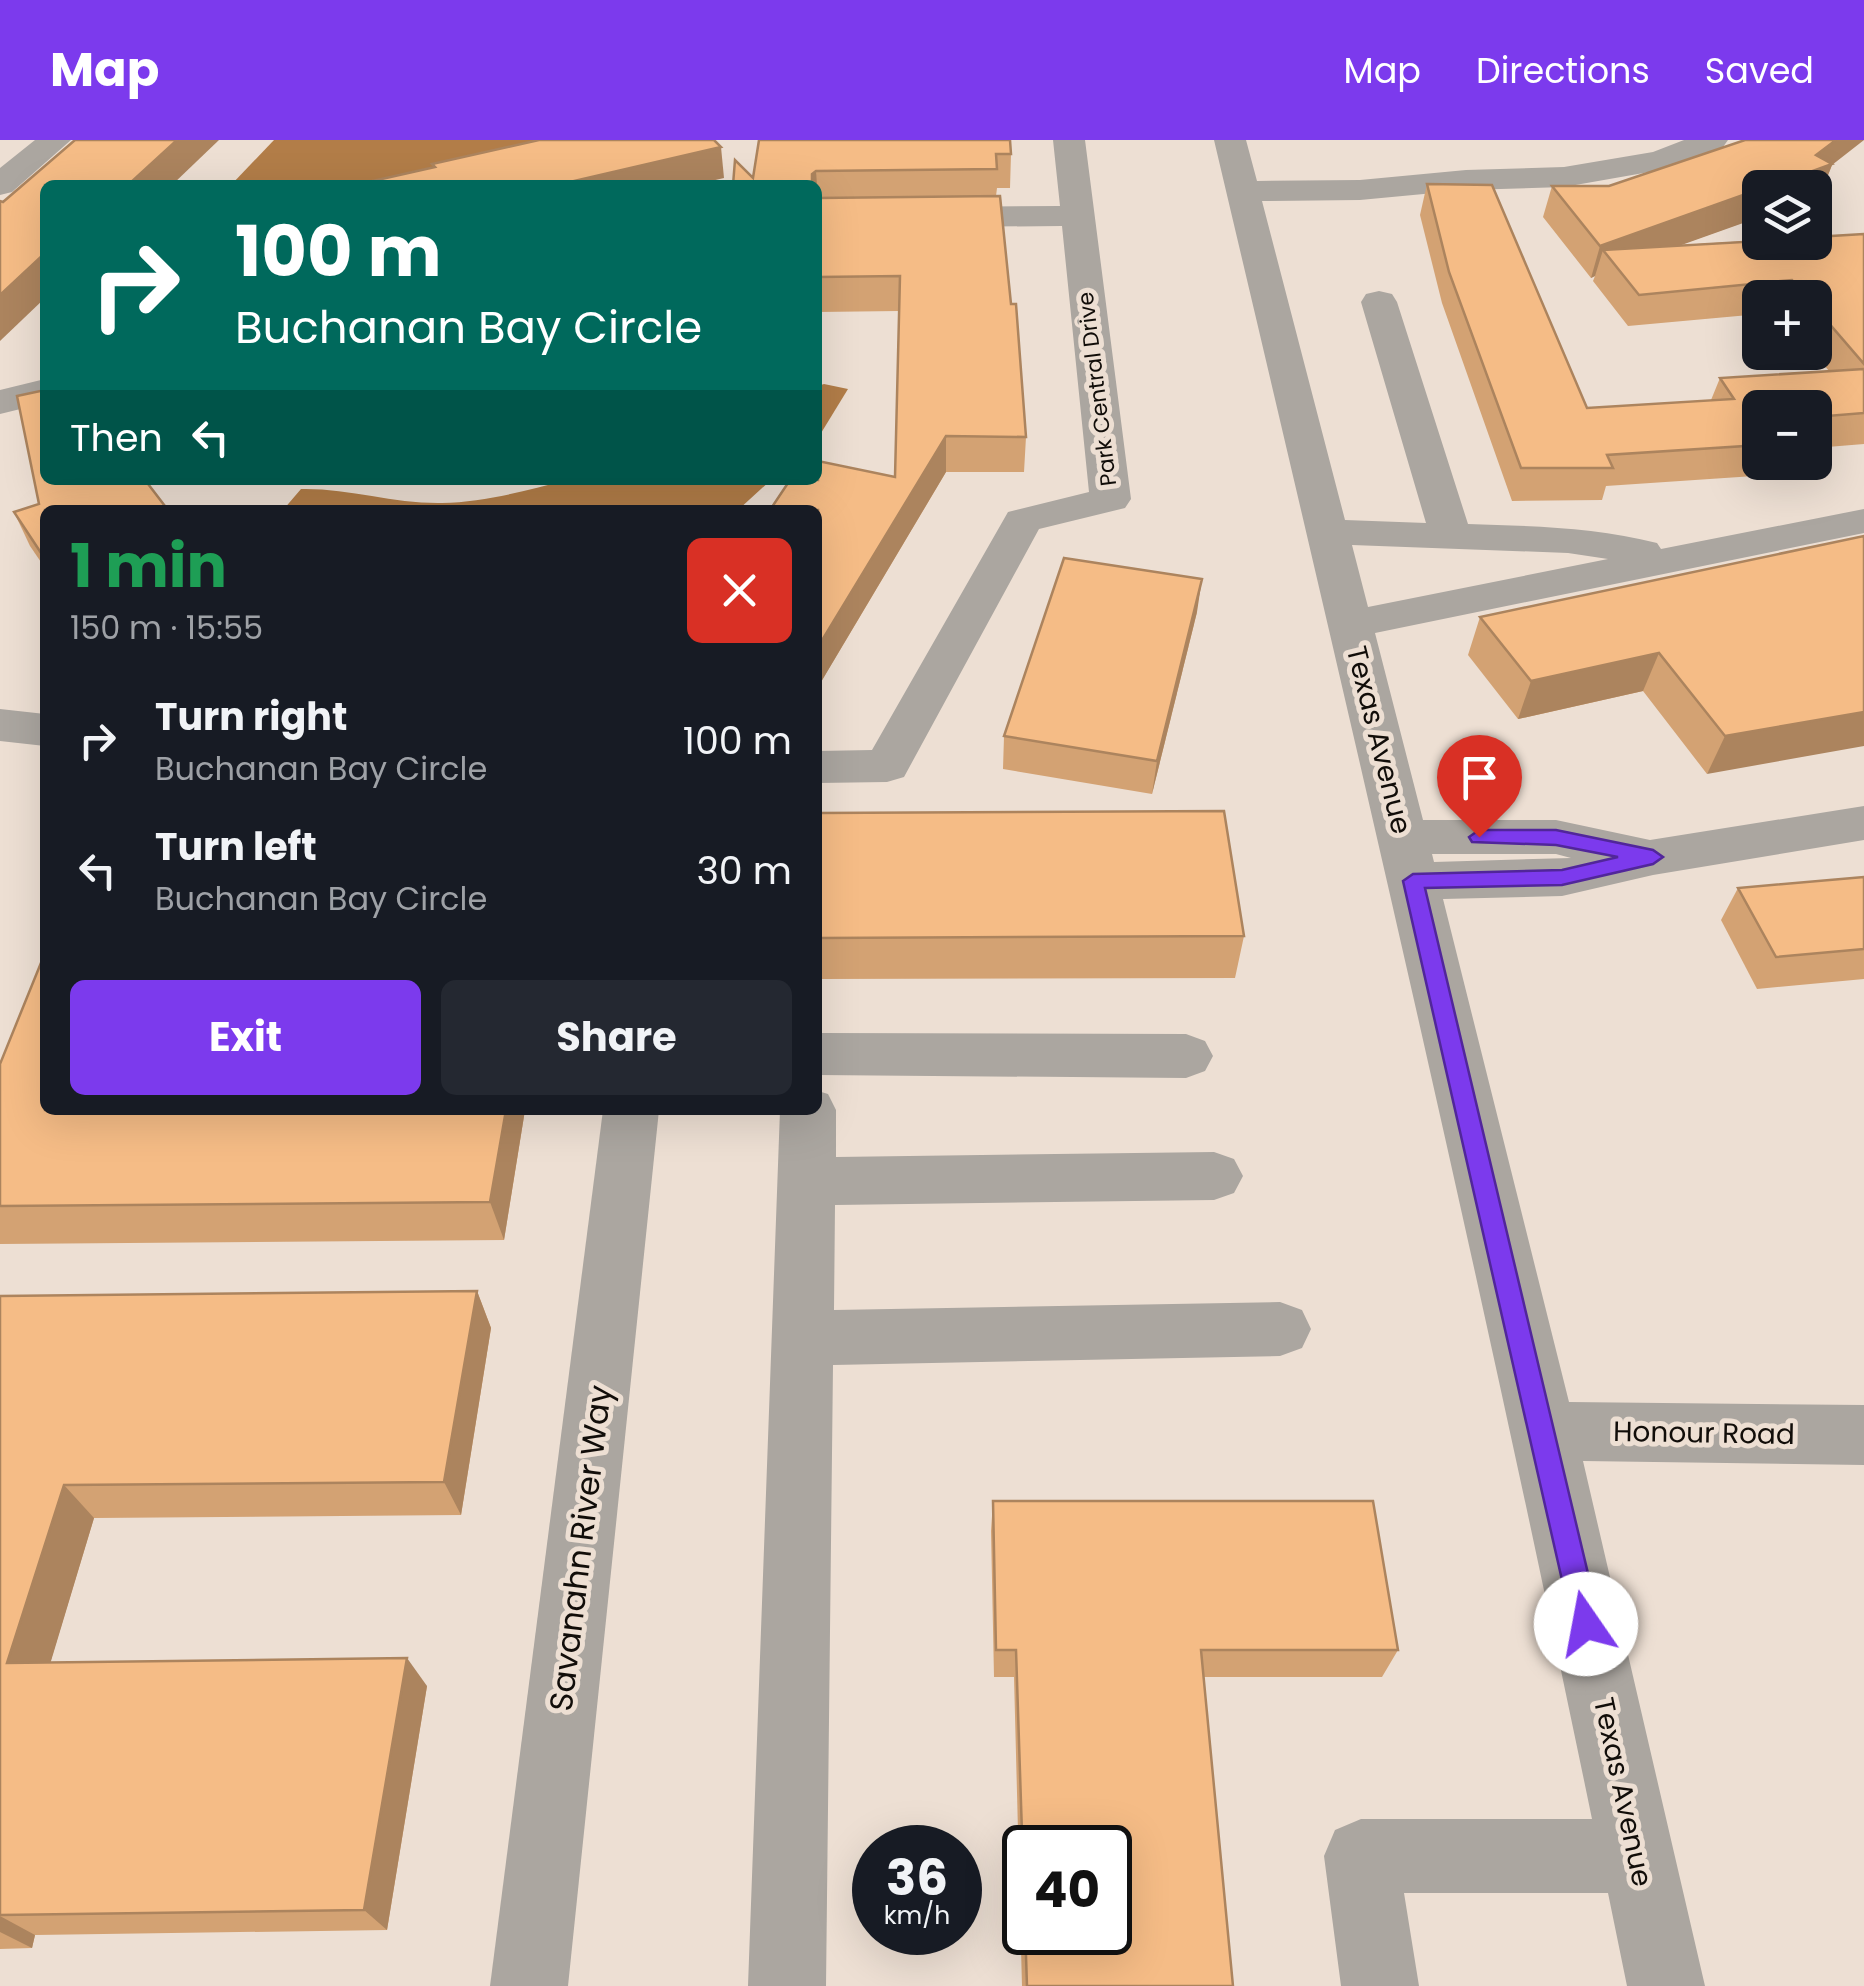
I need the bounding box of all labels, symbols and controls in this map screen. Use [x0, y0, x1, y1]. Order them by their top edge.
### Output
text: Map [50, 36, 159, 103]
text: Map [1344, 46, 1421, 95]
text: Directions [1476, 46, 1650, 95]
text: Saved [1705, 46, 1814, 95]
map controls [1742, 170, 1832, 480]
button: layers [1742, 170, 1832, 260]
text: 100 m [235, 202, 442, 301]
icon: right [70, 220, 200, 350]
button: + [1742, 280, 1832, 370]
street label: Park Central Drive [1070, 290, 1124, 488]
text: Buchanan Bay Circle [235, 296, 702, 359]
button: − [1742, 390, 1832, 480]
icon: left [183, 410, 238, 465]
text: Then [70, 411, 163, 464]
text: 1 min [70, 524, 227, 608]
button: close [687, 538, 792, 643]
text: 150 m · 15:55 [70, 605, 263, 650]
street label: Texas Avenue [1337, 642, 1421, 838]
text: Turn right [155, 690, 347, 743]
icon: right [70, 713, 125, 768]
text: 100 m [683, 714, 792, 767]
pin [1437, 735, 1522, 838]
text: Buchanan Bay Circle [155, 746, 487, 791]
icon: arrive [1452, 750, 1507, 805]
text: Turn left [155, 820, 317, 873]
icon: left [70, 843, 125, 898]
text: 30 m [696, 844, 792, 897]
text: Buchanan Bay Circle [155, 876, 487, 921]
button: Exit [70, 980, 421, 1095]
button: Share [441, 980, 792, 1095]
street label: Savanahn River Way [538, 1382, 622, 1714]
street label: Honour Road [1613, 1412, 1795, 1454]
position arrow [1534, 1572, 1638, 1676]
street label: Texas Avenue [1584, 1694, 1662, 1890]
speed limit sign: 40 [1002, 1825, 1132, 1955]
text: 36 [886, 1842, 948, 1913]
text: km/h [884, 1898, 950, 1933]

